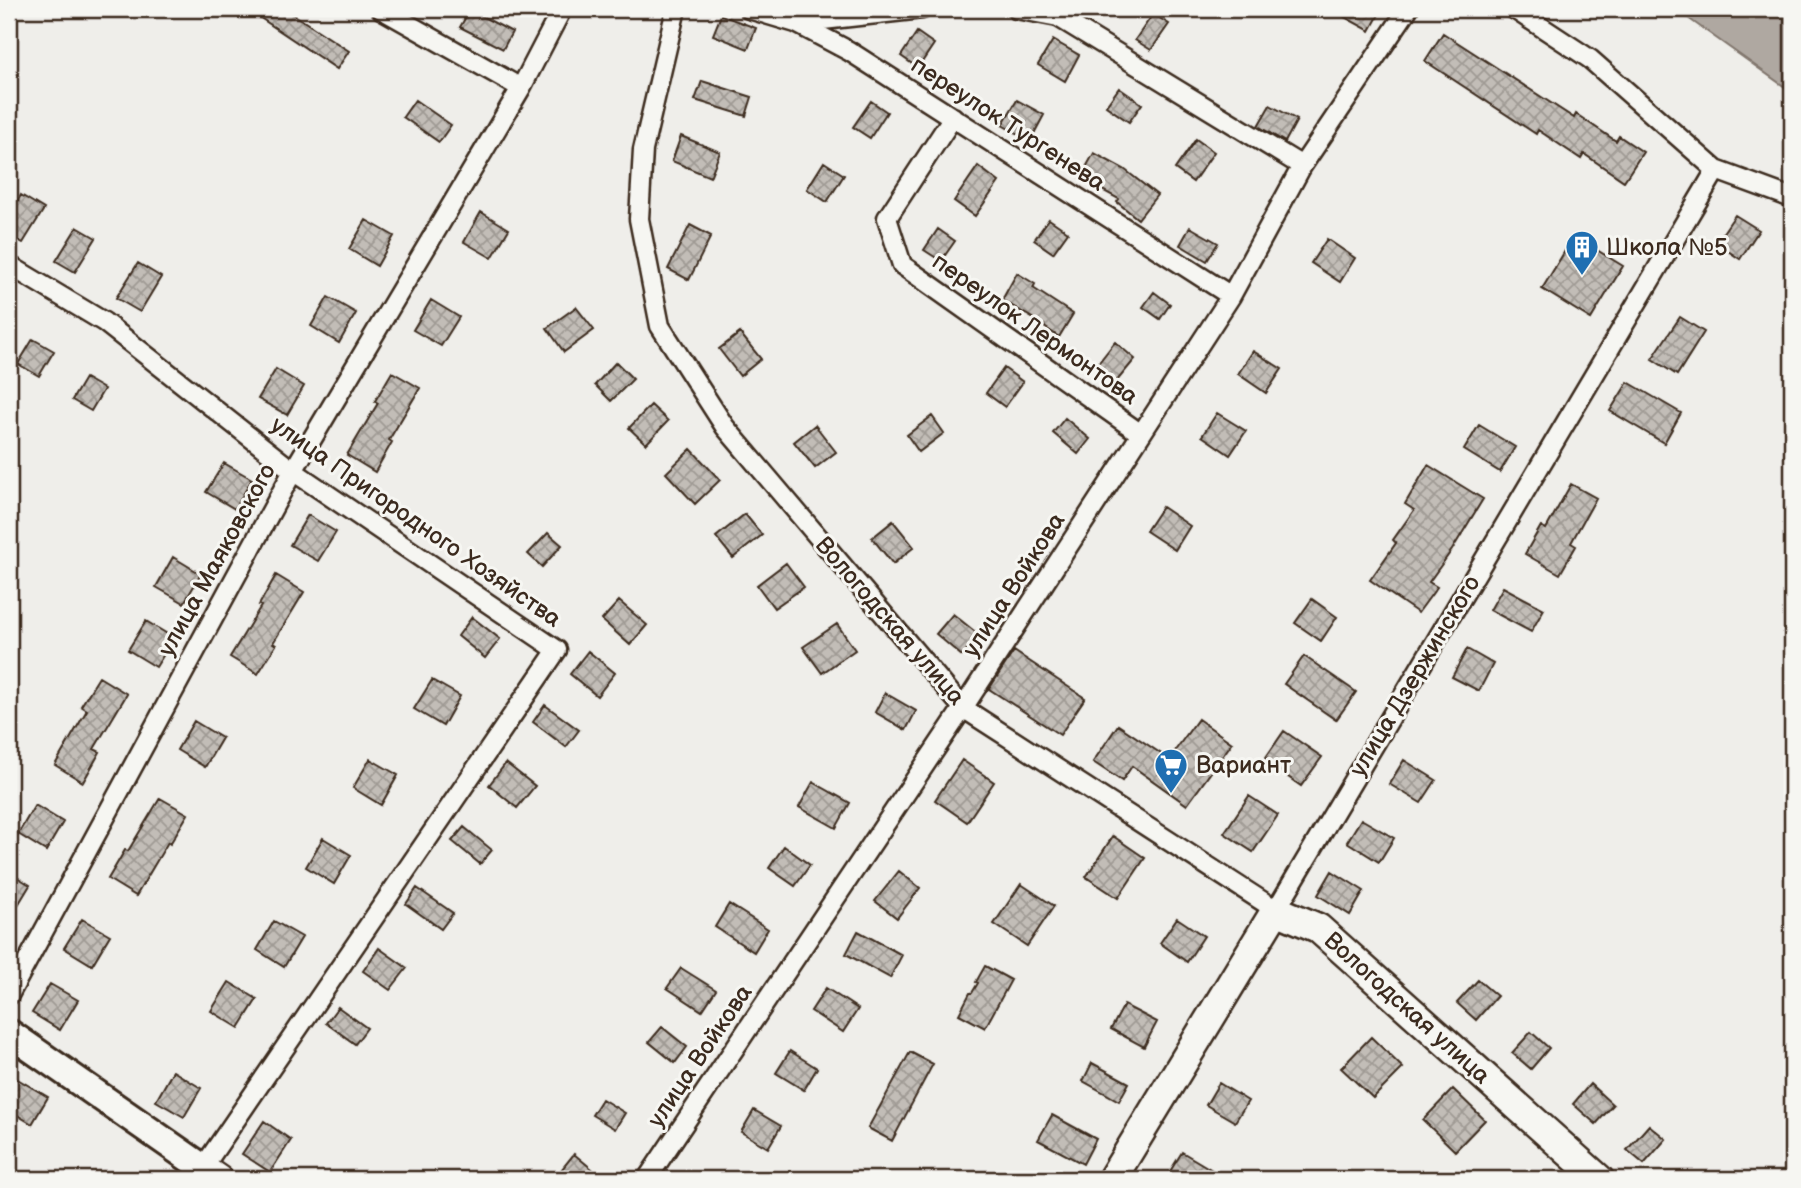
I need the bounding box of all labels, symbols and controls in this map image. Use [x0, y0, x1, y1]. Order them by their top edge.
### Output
street label: переулок Тургенева [905, 50, 1111, 198]
building icon: Школа №5 [1563, 228, 1601, 277]
place label: Школа №5 [1606, 233, 1728, 262]
street label: переулок Лермонтова [926, 247, 1144, 411]
street label: улица Пригородного Хозяйства [265, 410, 567, 634]
street label: улица Маяковского [152, 459, 282, 661]
street label: улица Войкова [957, 507, 1071, 663]
street label: Вологодская улица [809, 531, 971, 711]
street label: улица Дзержинского [1343, 570, 1487, 782]
supermarket icon: Вариант [1152, 746, 1190, 795]
place label: Вариант [1196, 751, 1291, 780]
street label: Вологодская улица [1318, 926, 1496, 1090]
street label: улица Войкова [642, 979, 758, 1133]

